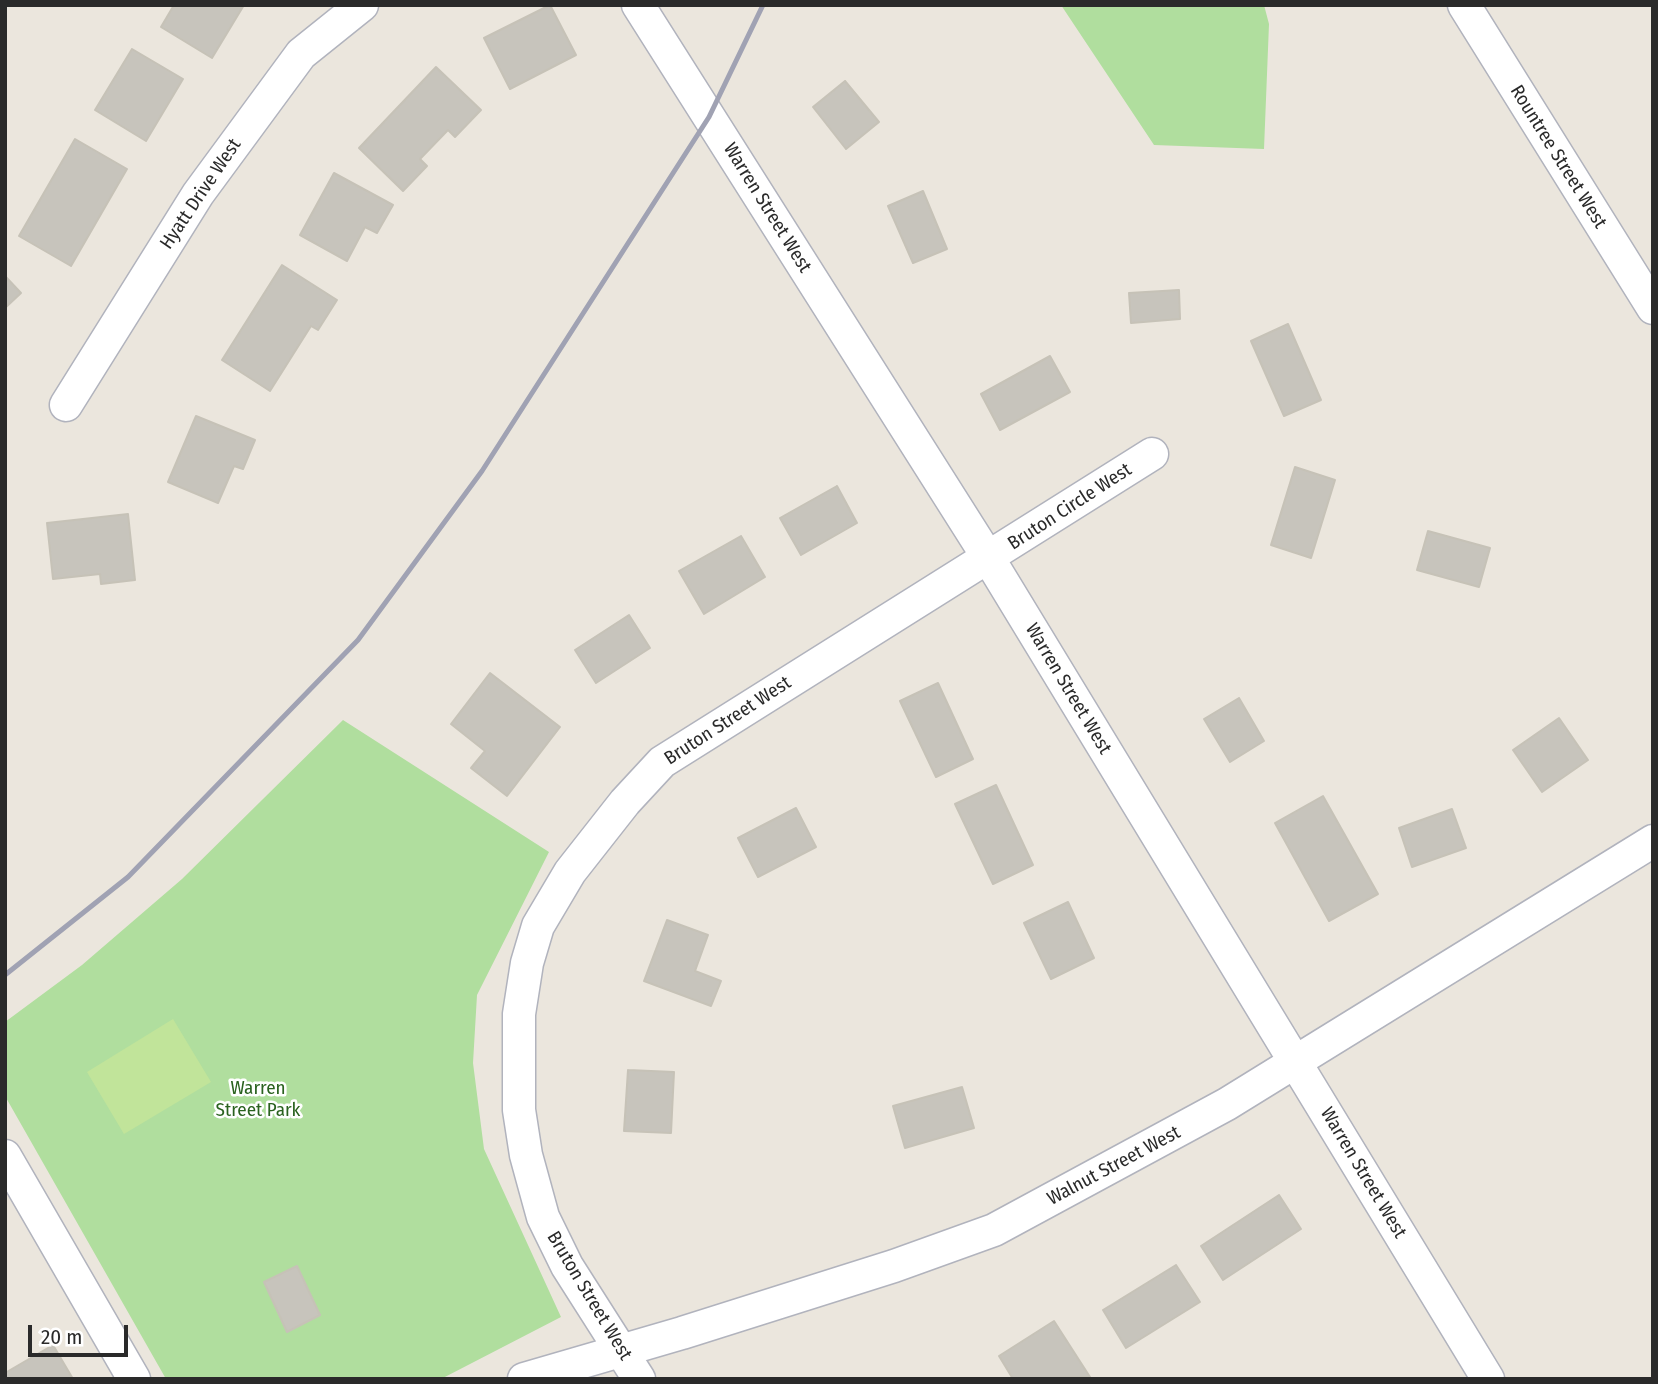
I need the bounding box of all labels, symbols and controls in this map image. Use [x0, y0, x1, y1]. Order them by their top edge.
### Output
street label: Rountree Street West [1505, 81, 1611, 233]
street label: Hyatt Drive West [156, 134, 246, 254]
street label: Warren Street West [718, 139, 816, 277]
street label: Bruton Circle West [1004, 459, 1136, 555]
street label: Warren Street West [1020, 619, 1116, 759]
street label: Bruton Street West [660, 672, 796, 770]
park label: Warren Street Park [216, 1078, 300, 1122]
street label: Warren Street West [1315, 1103, 1411, 1243]
street label: Walnut Street West [1044, 1121, 1184, 1211]
street label: Bruton Street West [542, 1227, 636, 1365]
scale bar [32, 1310, 131, 1354]
text: 20 m [41, 1324, 82, 1350]

